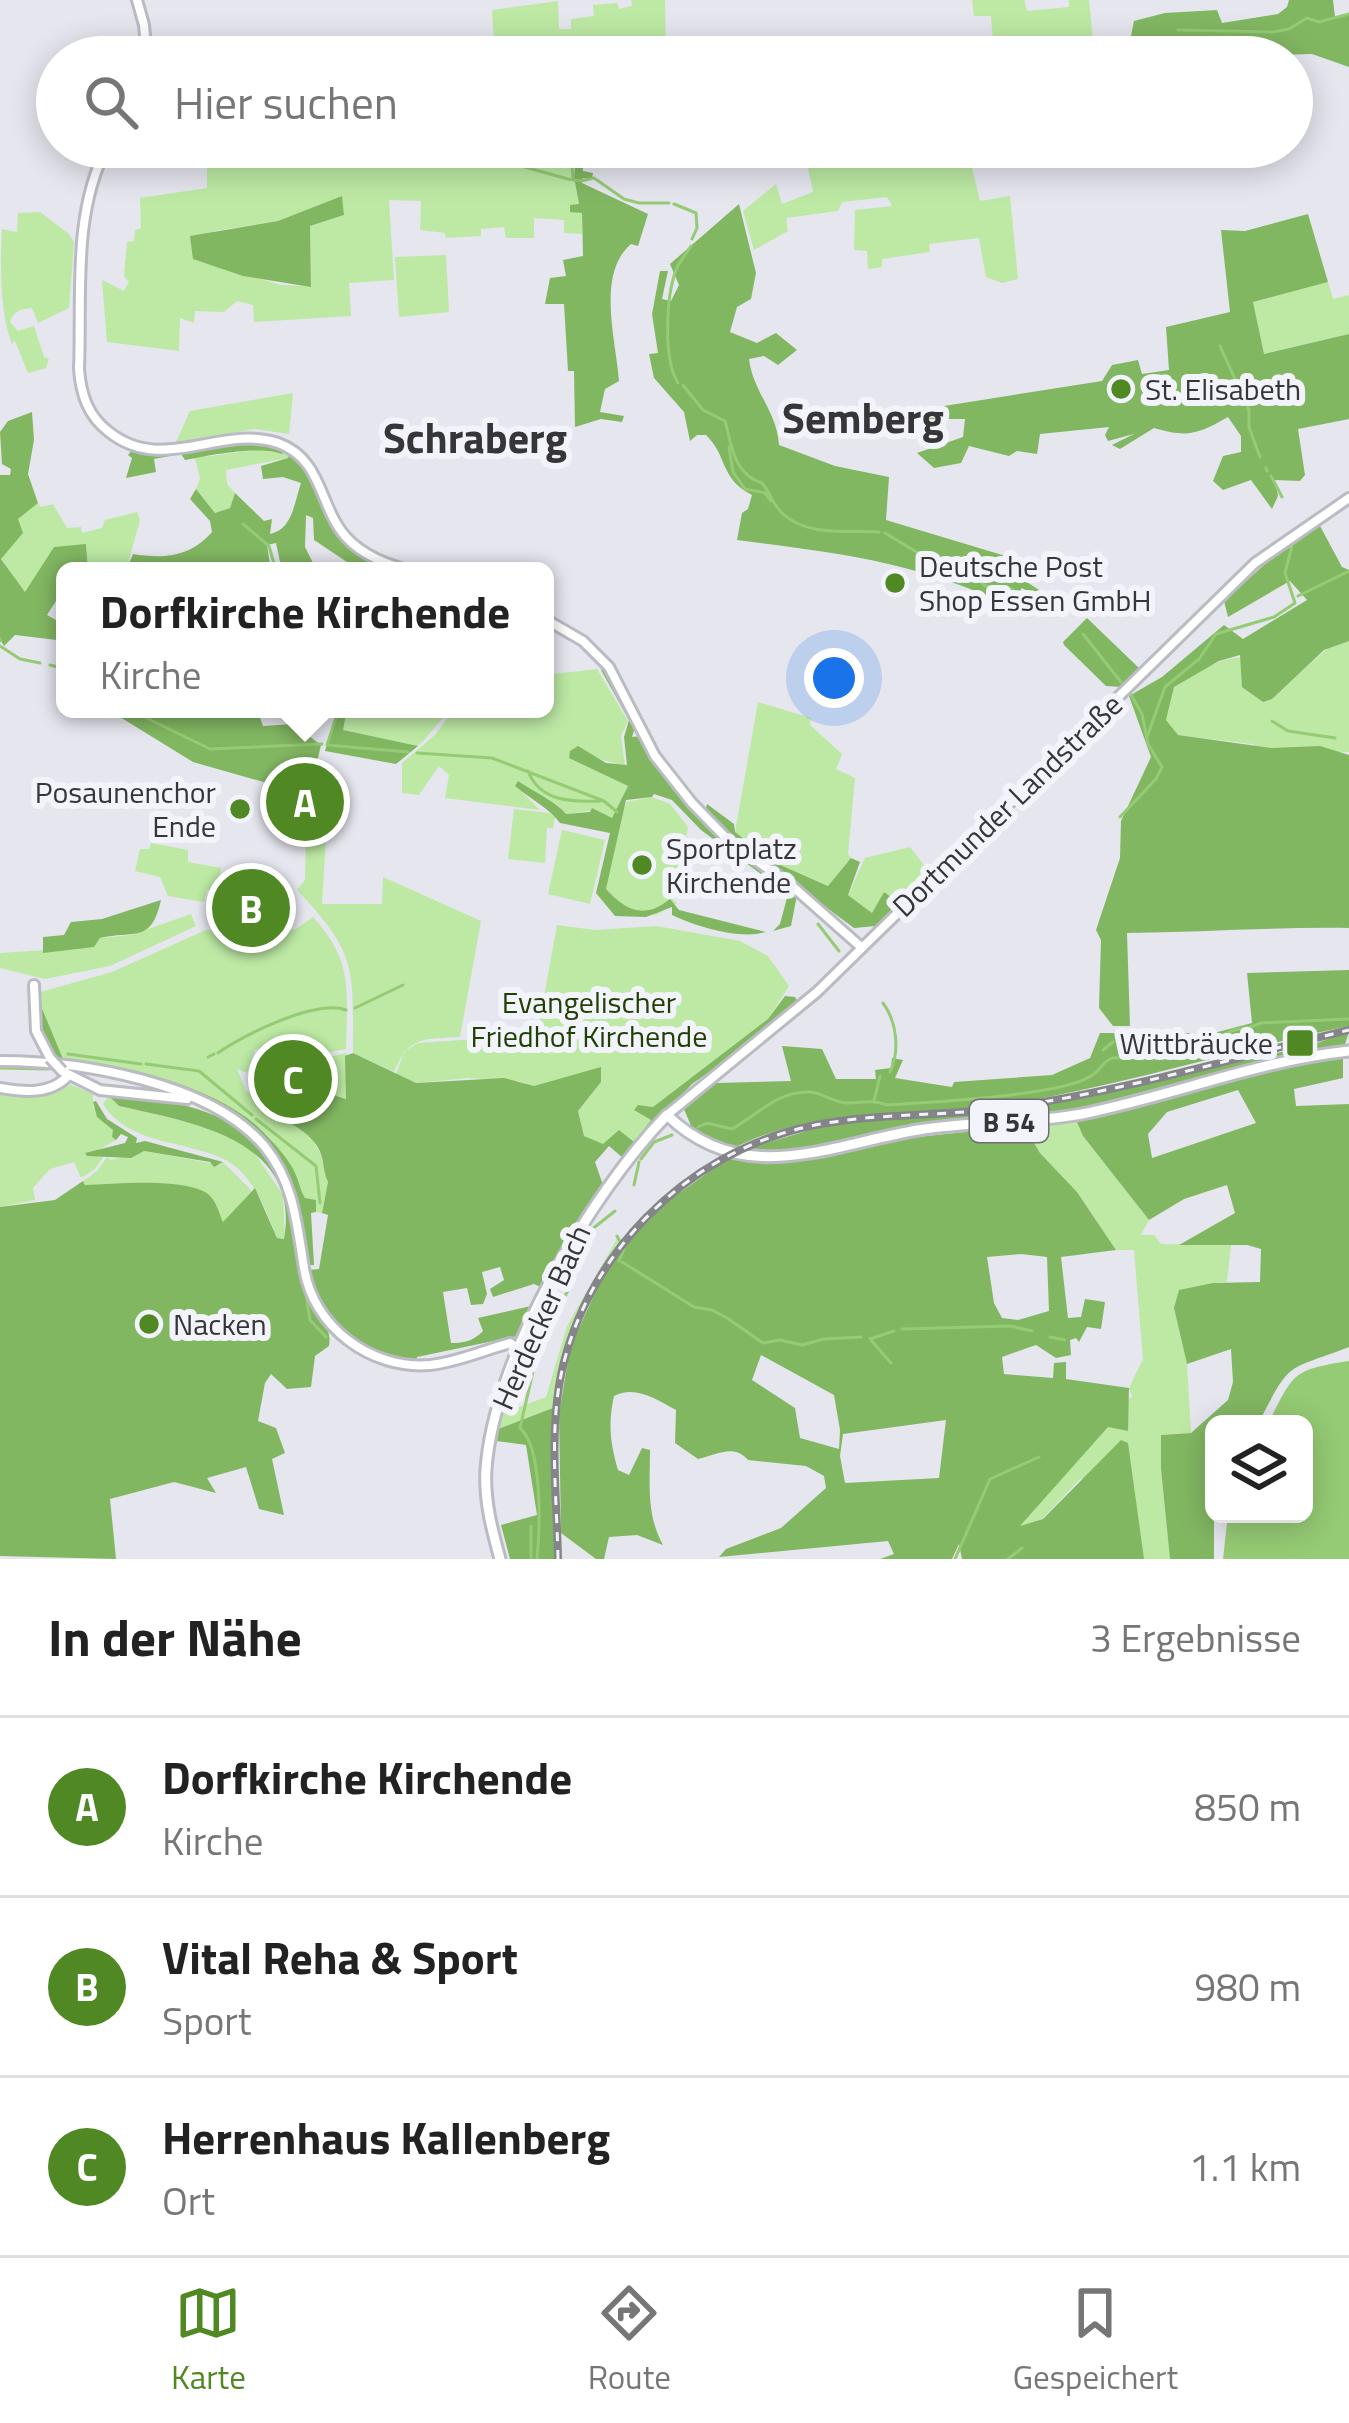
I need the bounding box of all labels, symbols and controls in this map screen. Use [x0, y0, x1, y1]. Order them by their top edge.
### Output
search box [36, 36, 1313, 168]
text: Hier suchen [174, 68, 398, 136]
icon: search [78, 69, 144, 135]
place label: St. Elisabeth [1145, 366, 1301, 412]
marker: St. Elisabeth [1108, 376, 1134, 402]
district label: Semberg [782, 385, 944, 449]
district label: Schraberg [383, 405, 567, 469]
place label: Deutsche Post Shop Essen GmbH [919, 543, 1151, 623]
popup [56, 562, 554, 718]
marker: Deutsche Post Shop Essen GmbH [882, 570, 908, 596]
text: Dorfkirche Kirchende [100, 577, 510, 645]
text: Kirche [100, 645, 201, 704]
your location [804, 648, 864, 708]
street label: Dortmunder Landstraße [881, 683, 1133, 927]
pin: A [266, 757, 344, 847]
place label: Posaunenchor Ende [35, 769, 216, 849]
marker: Posaunenchor Ende [227, 796, 253, 822]
place label: Sportplatz Kirchende [666, 825, 797, 905]
marker: Sportplatz Kirchende [629, 852, 655, 878]
pin: B [212, 863, 290, 953]
park label: Evangelischer Friedhof Kirchende [471, 979, 707, 1059]
place label: Wittbräucke [1119, 1020, 1273, 1066]
marker: Wittbräucke [1284, 1027, 1316, 1059]
pin: C [254, 1034, 332, 1124]
road number: B 54 [970, 1100, 1048, 1142]
street label: Herdecker Bach [480, 1217, 602, 1417]
place label: Nacken [173, 1301, 267, 1347]
marker: Nacken [136, 1311, 162, 1337]
map controls [1205, 1415, 1313, 1523]
button: layers [1205, 1415, 1313, 1523]
text: In der Nähe [48, 1598, 302, 1676]
text: 3 Ergebnisse [1090, 1608, 1301, 1667]
text: Dorfkirche Kirchende [162, 1743, 572, 1811]
text: A [75, 1777, 99, 1836]
text: 850 m [1194, 1777, 1301, 1836]
text: Kirche [162, 1811, 263, 1870]
text: Vital Reha & Sport [162, 1923, 518, 1991]
text: B [75, 1957, 99, 2016]
text: 980 m [1194, 1957, 1301, 2016]
text: Sport [162, 1991, 251, 2050]
text: Herrenhaus Kallenberg [162, 2103, 610, 2171]
text: C [76, 2137, 98, 2196]
text: 1.1 km [1189, 2137, 1301, 2196]
text: Ort [162, 2171, 215, 2230]
tab: Karte [171, 2280, 246, 2402]
tab: Route [588, 2280, 671, 2402]
tab: Gespeichert [1013, 2280, 1178, 2402]

